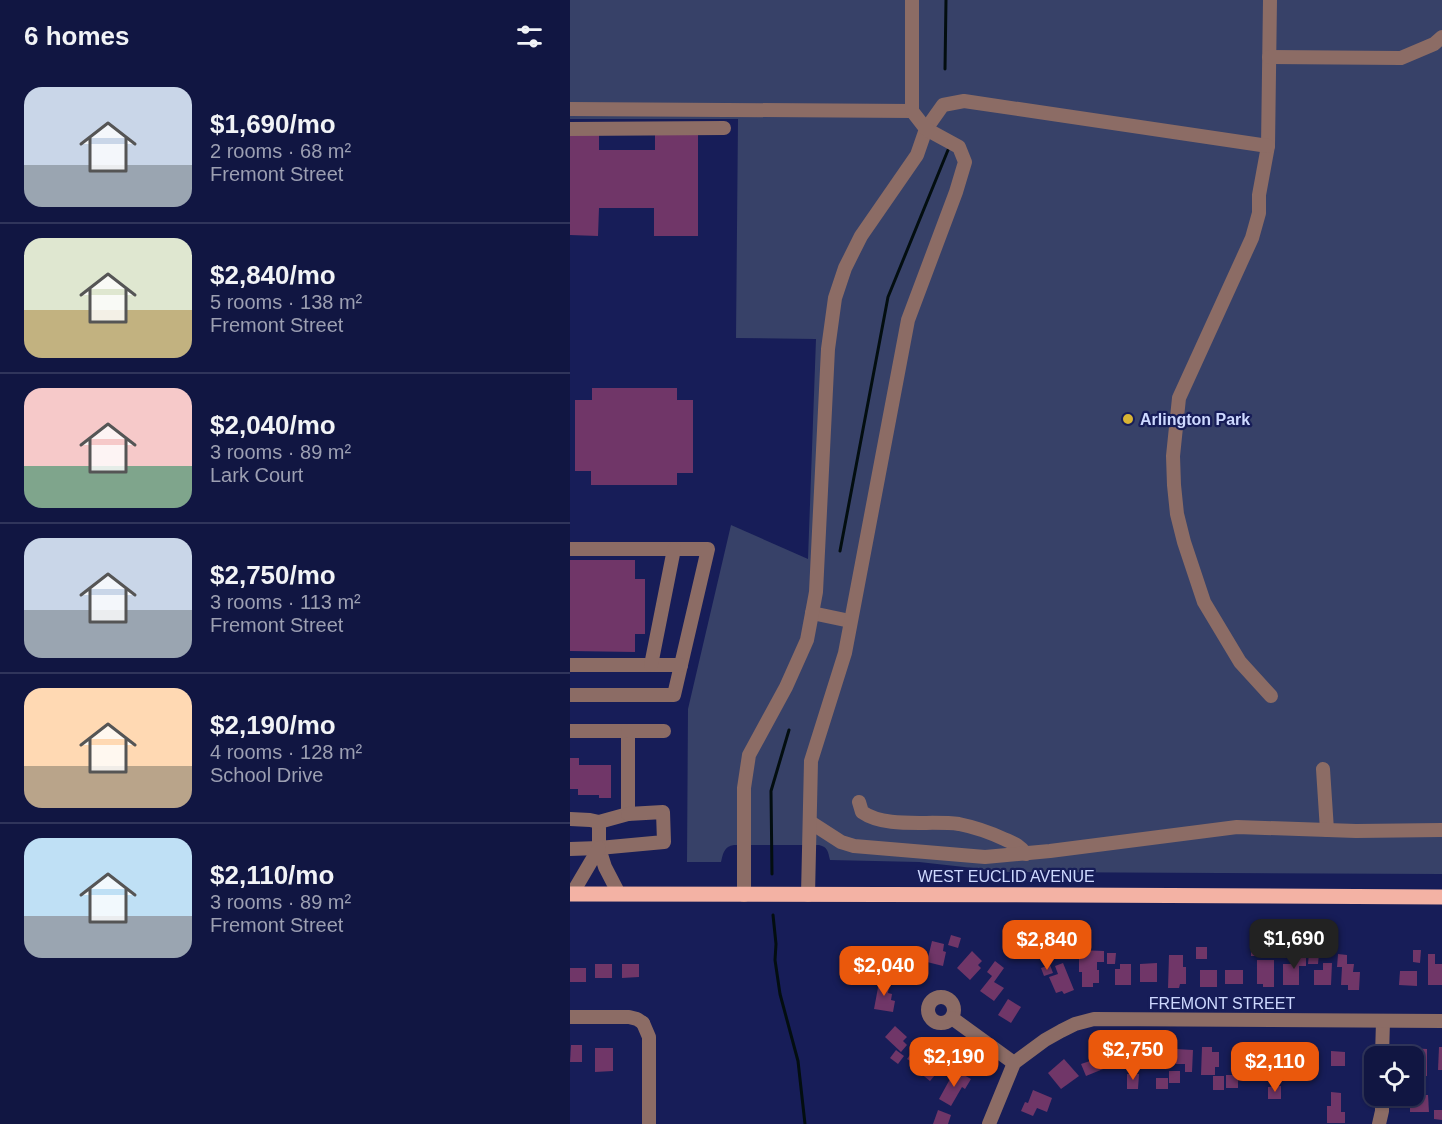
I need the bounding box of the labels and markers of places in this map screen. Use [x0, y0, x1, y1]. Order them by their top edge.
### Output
place label: Arlington Park [1140, 411, 1250, 428]
marker: Arlington Park [1121, 412, 1135, 426]
pin: $1,690 [1245, 919, 1343, 970]
pin: $2,840 [998, 920, 1096, 971]
pin: $2,040 [835, 946, 933, 997]
pin: $2,750 [1084, 1030, 1182, 1081]
pin: $2,190 [905, 1037, 1003, 1088]
pin: $2,110 [1226, 1042, 1324, 1093]

